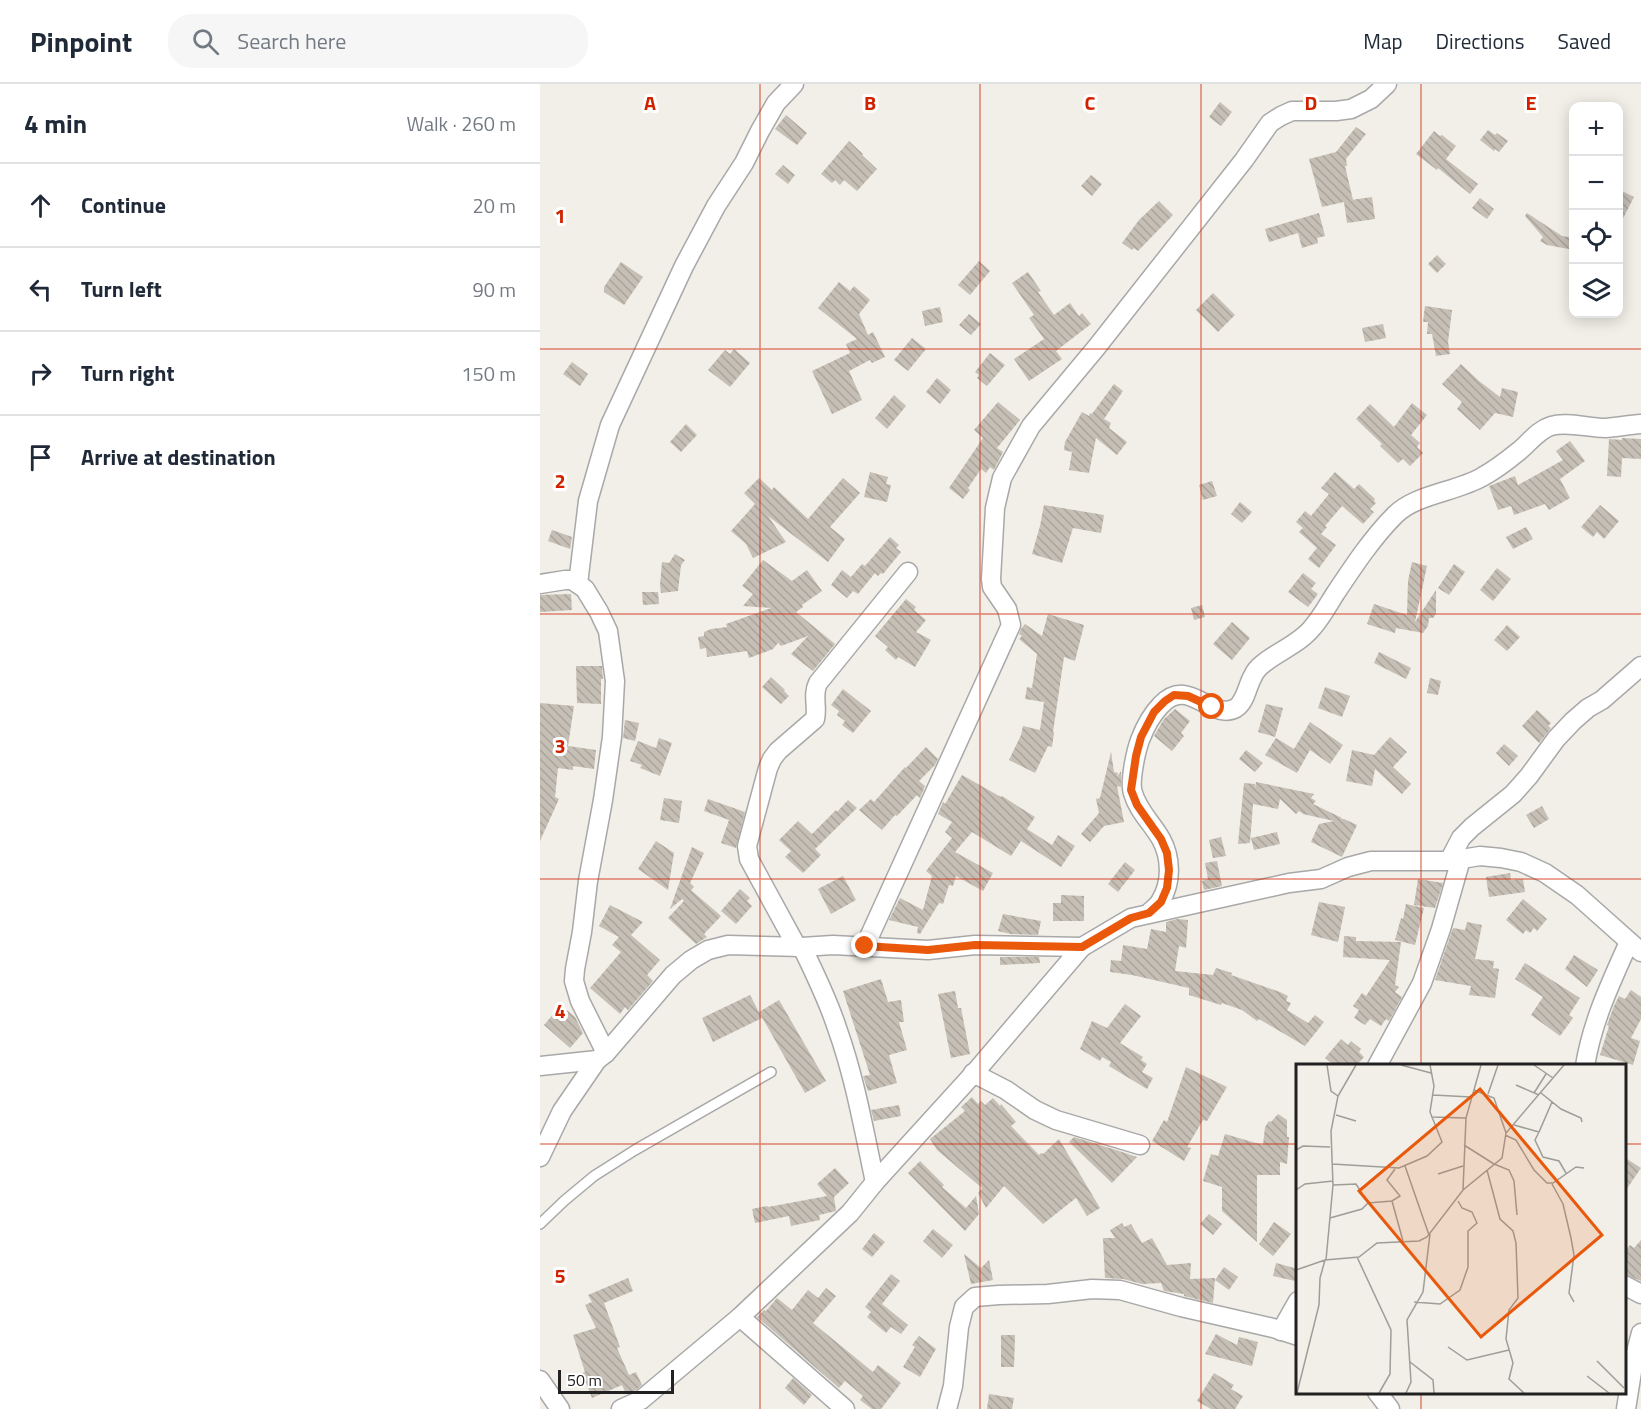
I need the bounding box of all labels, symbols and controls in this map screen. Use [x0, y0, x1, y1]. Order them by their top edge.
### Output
search box [168, 14, 588, 68]
text: Pinpoint [30, 20, 132, 63]
text: Search here [237, 24, 346, 58]
icon: search [189, 25, 222, 58]
text: Map [1363, 25, 1403, 57]
text: Directions [1436, 25, 1525, 57]
text: Saved [1558, 25, 1611, 57]
text: A [644, 87, 656, 118]
text: B [864, 87, 876, 118]
text: C [1085, 87, 1096, 118]
text: D [1305, 87, 1317, 118]
text: E [1525, 87, 1537, 118]
map controls [1569, 102, 1623, 318]
button: + [1569, 102, 1623, 156]
text: 4 min [24, 104, 87, 143]
text: Walk · 260 m [407, 108, 516, 139]
button: − [1569, 156, 1623, 210]
text: Continue [81, 188, 166, 222]
icon: ahead [24, 189, 57, 222]
text: 20 m [472, 190, 516, 221]
text: 1 [554, 200, 566, 231]
button: locate [1569, 210, 1623, 264]
button: layers [1569, 264, 1623, 318]
text: Turn left [81, 272, 162, 306]
icon: left [24, 273, 57, 306]
text: 90 m [472, 274, 516, 305]
text: Turn right [81, 356, 175, 390]
icon: right [24, 357, 57, 390]
text: 150 m [461, 358, 516, 389]
text: Arrive at destination [81, 440, 276, 474]
icon: arrive [24, 441, 57, 474]
text: 2 [554, 465, 566, 496]
route start [1198, 693, 1224, 719]
text: 3 [554, 730, 566, 761]
route end [851, 932, 877, 958]
text: 4 [554, 995, 566, 1026]
inset map [1296, 1064, 1626, 1394]
text: 5 [554, 1260, 566, 1291]
scale bar [558, 1367, 674, 1394]
text: 50 m [567, 1368, 602, 1392]

